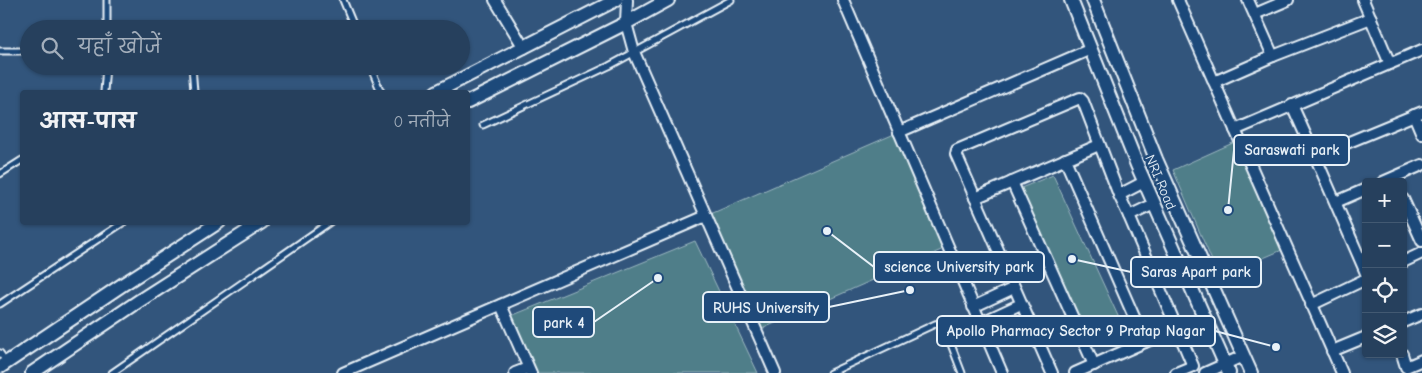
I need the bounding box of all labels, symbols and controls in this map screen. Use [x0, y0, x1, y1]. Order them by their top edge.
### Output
search box [20, 20, 470, 75]
icon: search [38, 34, 66, 62]
text: यहाँ खोजें [78, 36, 161, 58]
text: आस-पास [40, 109, 136, 133]
text: 0 नतीजे [393, 113, 450, 131]
callout: Saraswati park [1234, 135, 1349, 165]
text: Saraswati park [1244, 141, 1340, 159]
street label: NRI Road [1141, 152, 1180, 212]
map controls [1362, 178, 1407, 358]
button: + [1362, 178, 1407, 223]
button: − [1362, 223, 1407, 268]
callout: science University park [874, 252, 1044, 282]
callout: Saras Apart park [1131, 257, 1261, 287]
text: science University park [884, 258, 1035, 276]
text: Saras Apart park [1141, 263, 1251, 281]
button: locate [1362, 268, 1407, 313]
callout: RUHS University [703, 292, 829, 322]
text: RUHS University [713, 299, 819, 317]
callout: park 4 [533, 307, 594, 337]
button: layers [1362, 313, 1407, 358]
text: park 4 [543, 314, 585, 332]
callout: Apollo Pharmacy Sector 9 Pratap Nagar [937, 316, 1215, 346]
text: Apollo Pharmacy Sector 9 Pratap Nagar [947, 322, 1205, 340]

